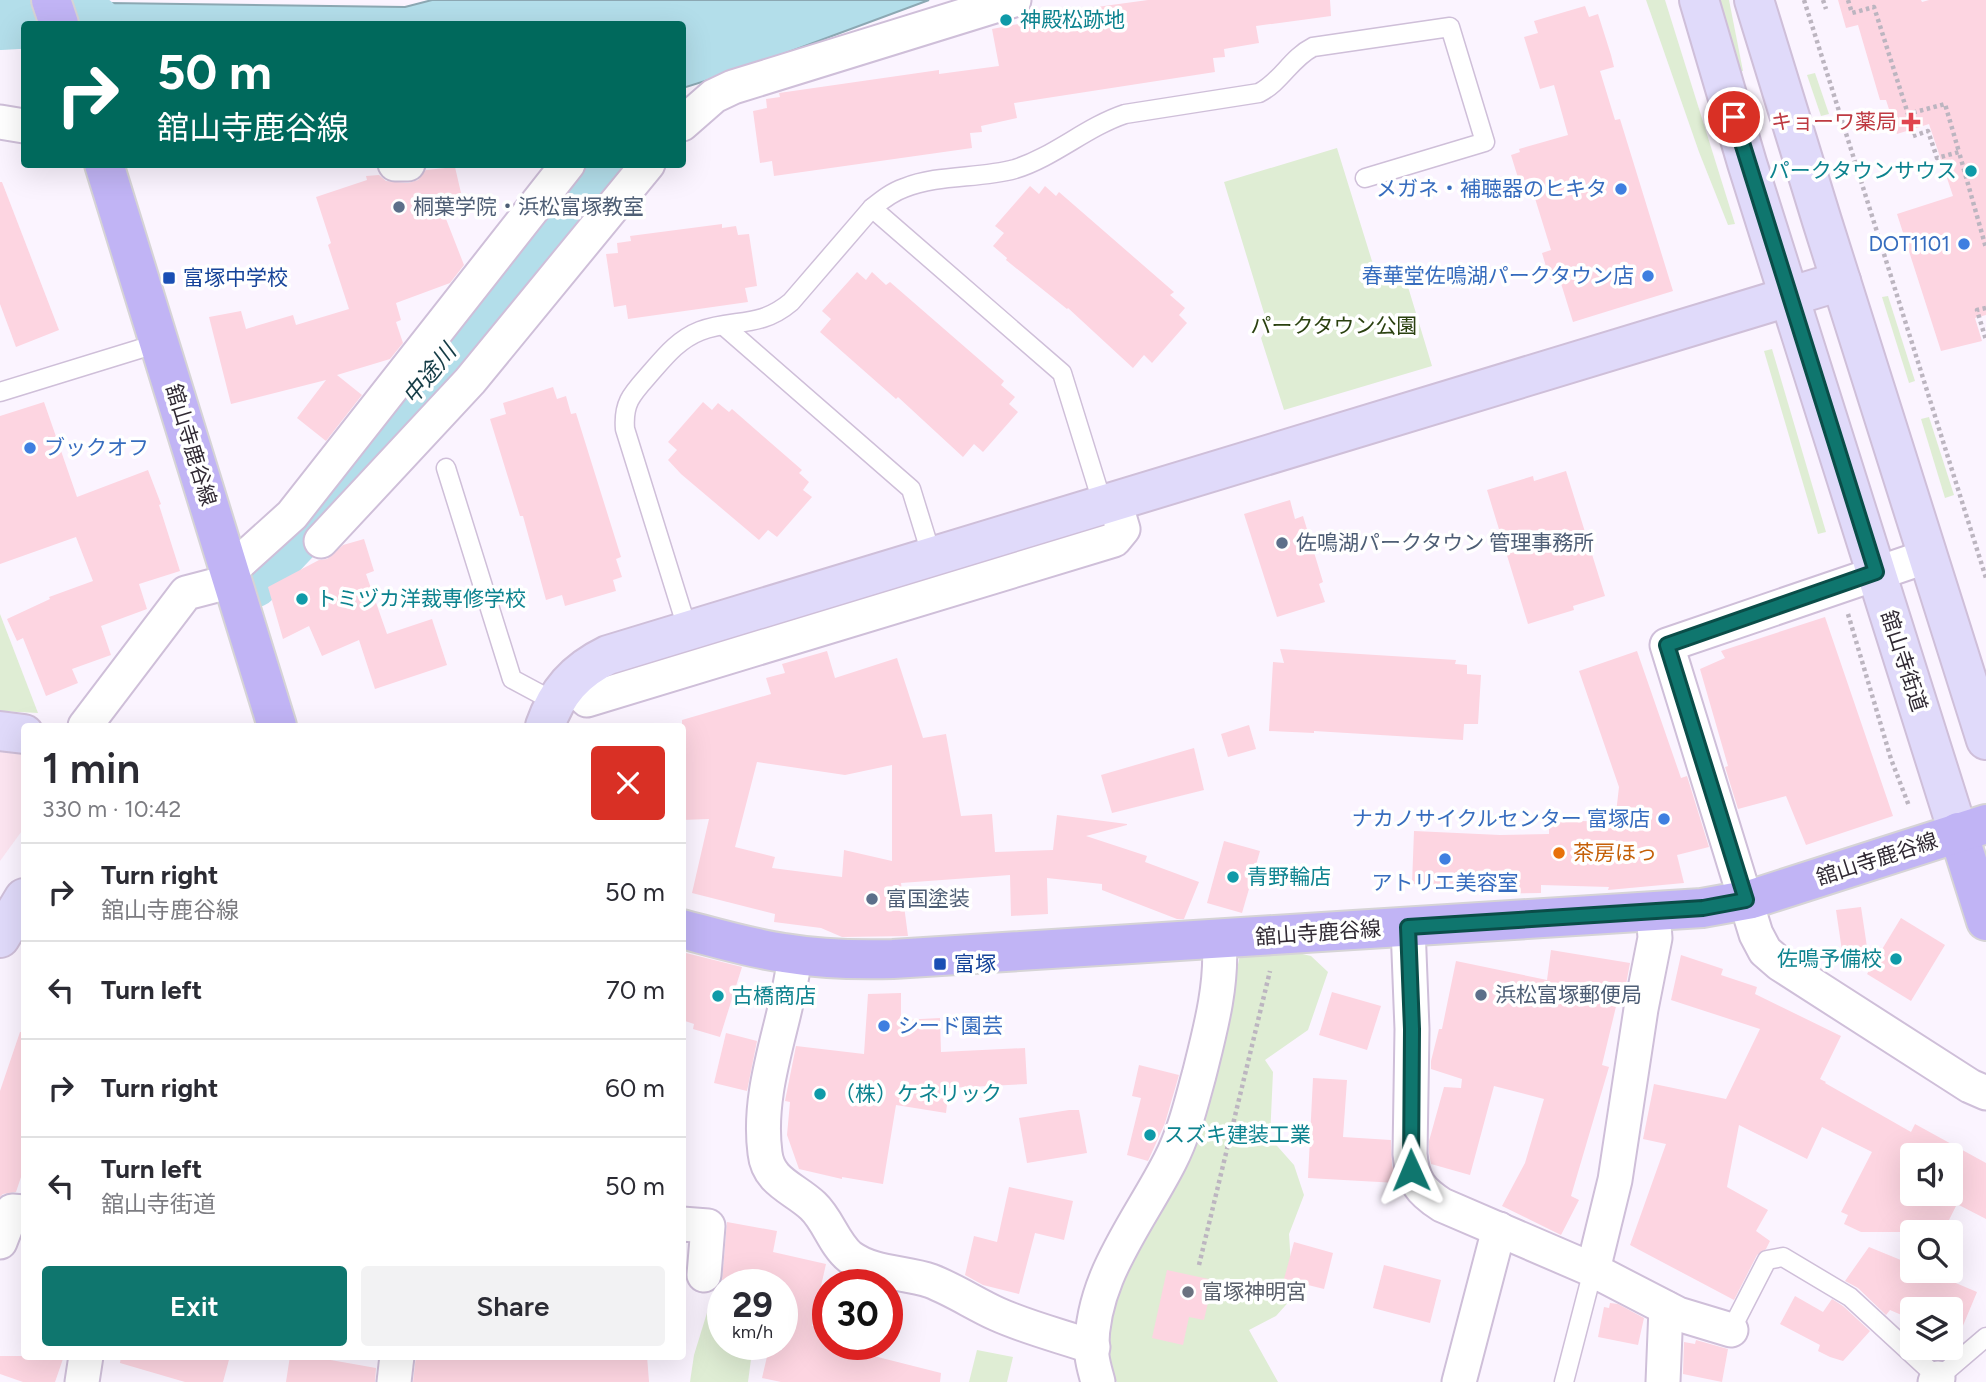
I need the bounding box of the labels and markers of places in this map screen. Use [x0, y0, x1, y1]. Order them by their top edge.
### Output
place label: 神殿松跡地 [1020, 7, 1125, 32]
marker: 神殿松跡地 [998, 12, 1014, 28]
pin [1704, 87, 1764, 147]
place label: キョーワ薬局 [1771, 109, 1897, 134]
marker: キョーワ薬局 [1903, 114, 1919, 130]
place label: パークタウンサウス [1769, 158, 1957, 183]
marker: パークタウンサウス [1963, 163, 1979, 179]
place label: メガネ・補聴器のヒキタ [1376, 176, 1607, 201]
marker: メガネ・補聴器のヒキタ [1613, 181, 1629, 197]
place label: 桐葉学院・浜松富塚教室 [413, 194, 644, 219]
marker: 桐葉学院・浜松富塚教室 [391, 199, 407, 215]
place label: DOT1101 [1868, 231, 1950, 256]
marker: DOT1101 [1956, 236, 1972, 252]
place label: 春華堂佐鳴湖パークタウン店 [1362, 263, 1634, 288]
place label: 富塚中学校 [183, 265, 288, 290]
marker: 春華堂佐鳴湖パークタウン店 [1640, 268, 1656, 284]
marker: 富塚中学校 [161, 270, 177, 286]
place label: ブックオフ [44, 435, 149, 460]
marker: ブックオフ [22, 440, 38, 456]
place label: 佐鳴湖パークタウン 管理事務所 [1296, 530, 1594, 555]
marker: 佐鳴湖パークタウン 管理事務所 [1274, 535, 1290, 551]
place label: トミヅカ洋裁専修学校 [316, 586, 526, 611]
marker: トミヅカ洋裁専修学校 [294, 591, 310, 607]
place label: ナカノサイクルセンター 富塚店 [1352, 806, 1650, 831]
marker: ナカノサイクルセンター 富塚店 [1656, 811, 1672, 827]
place label: 茶房ほっ [1573, 840, 1657, 865]
marker: 茶房ほっ [1551, 845, 1567, 861]
marker: アトリエ美容室 [1437, 851, 1453, 867]
place label: 青野輪店 [1247, 864, 1331, 889]
marker: 青野輪店 [1225, 869, 1241, 885]
place label: アトリエ美容室 [1372, 870, 1519, 895]
place label: 富国塗装 [886, 886, 970, 911]
marker: 富国塗装 [864, 891, 880, 907]
place label: 佐鳴予備校 [1777, 946, 1882, 971]
place label: 富塚 [954, 951, 996, 976]
marker: 佐鳴予備校 [1888, 951, 1904, 967]
marker: 富塚 [932, 956, 948, 972]
place label: 浜松富塚郵便局 [1495, 982, 1642, 1007]
place label: 古橋商店 [732, 983, 816, 1008]
marker: 浜松富塚郵便局 [1473, 987, 1489, 1003]
marker: 古橋商店 [710, 988, 726, 1004]
place label: シード園芸 [898, 1013, 1003, 1038]
marker: シード園芸 [876, 1018, 892, 1034]
place label: （株）ケネリック [834, 1081, 1002, 1106]
marker: （株）ケネリック [812, 1086, 828, 1102]
place label: スズキ建装工業 [1164, 1122, 1311, 1147]
marker: スズキ建装工業 [1142, 1127, 1158, 1143]
place label: 富塚神明宮 [1202, 1279, 1307, 1304]
marker: 富塚神明宮 [1180, 1284, 1196, 1300]

